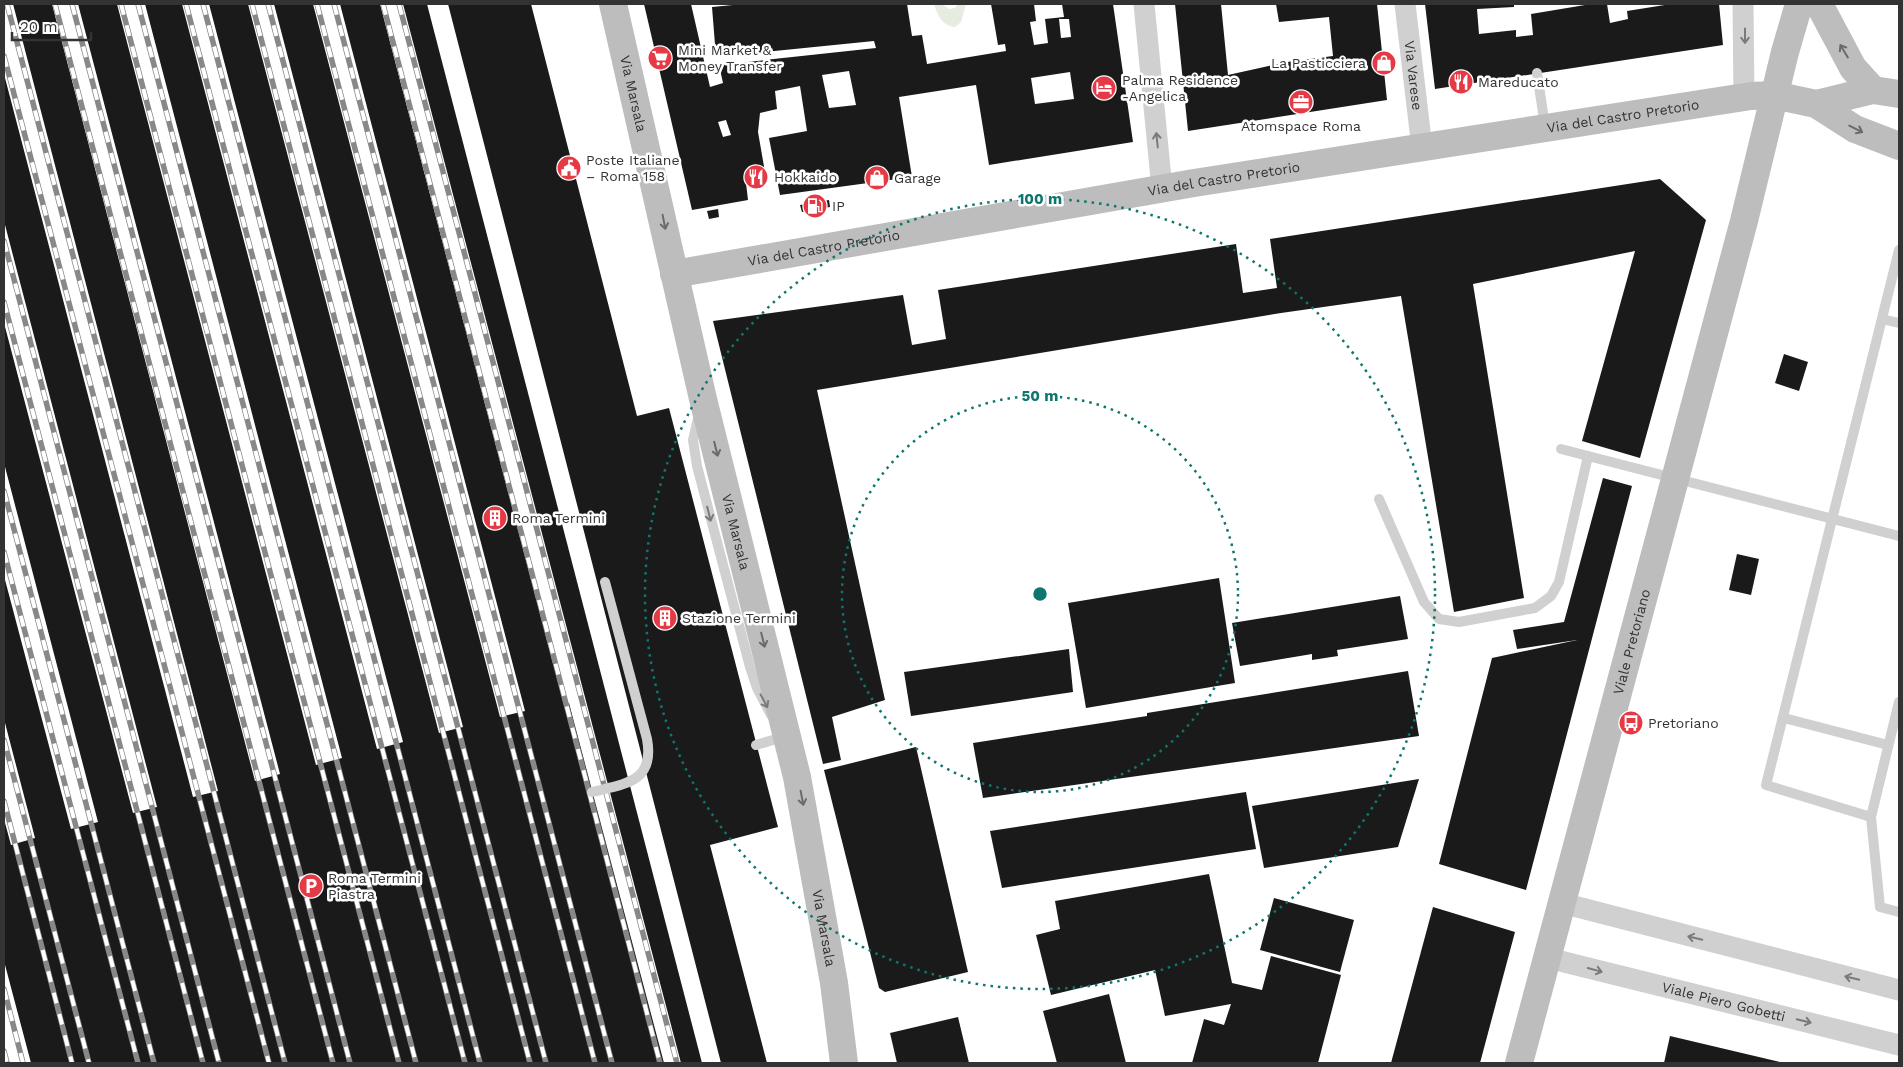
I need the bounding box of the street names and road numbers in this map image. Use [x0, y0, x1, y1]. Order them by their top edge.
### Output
street label: Via Varese [1401, 40, 1425, 111]
street label: Via Marsala [617, 54, 650, 134]
street label: Via del Castro Pretorio [1545, 96, 1700, 136]
street label: Via del Castro Pretorio [1146, 159, 1301, 199]
street label: Via del Castro Pretorio [746, 227, 901, 269]
street label: Via Marsala [719, 492, 753, 572]
street label: Viale Pretoriano [1610, 587, 1653, 696]
street label: Via Marsala [809, 888, 839, 968]
street label: Viale Piero Gobetti [1660, 979, 1787, 1025]

